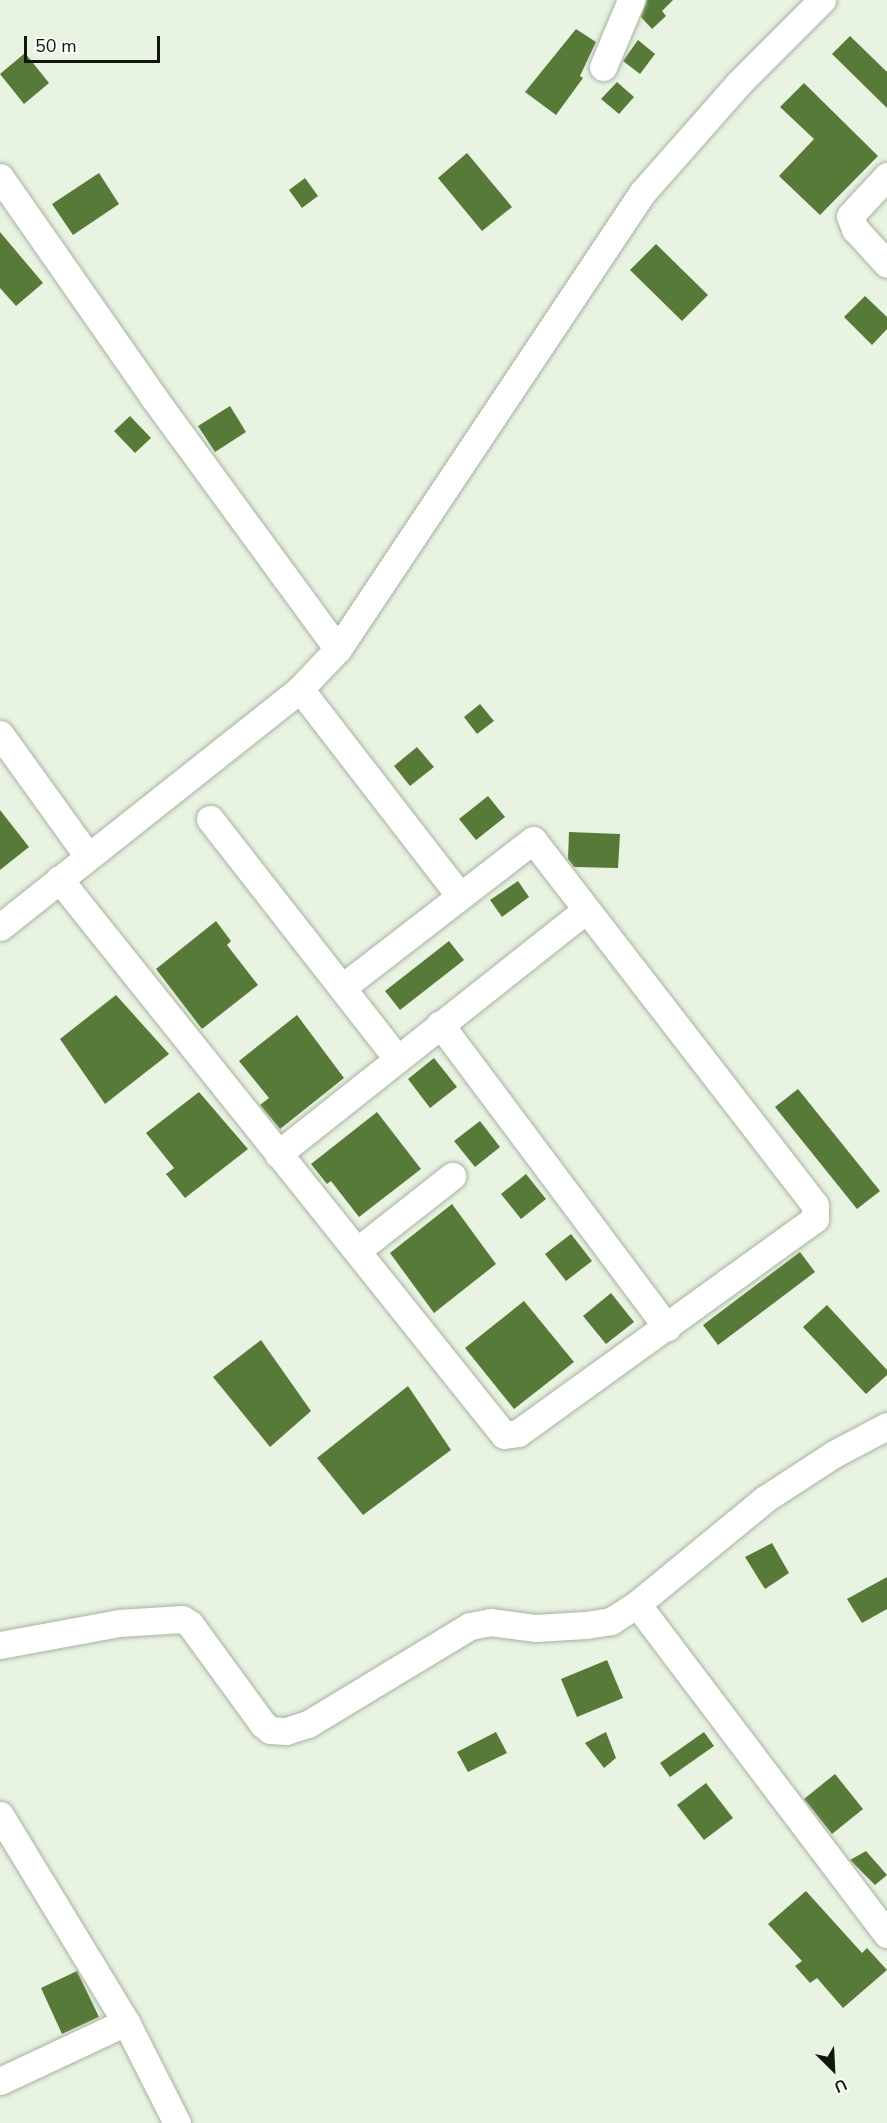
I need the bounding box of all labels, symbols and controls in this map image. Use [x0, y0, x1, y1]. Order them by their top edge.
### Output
scale bar [27, 24, 164, 62]
text: 50 m [35, 34, 77, 58]
north arrow [803, 2039, 863, 2099]
text: U [830, 2073, 850, 2098]

